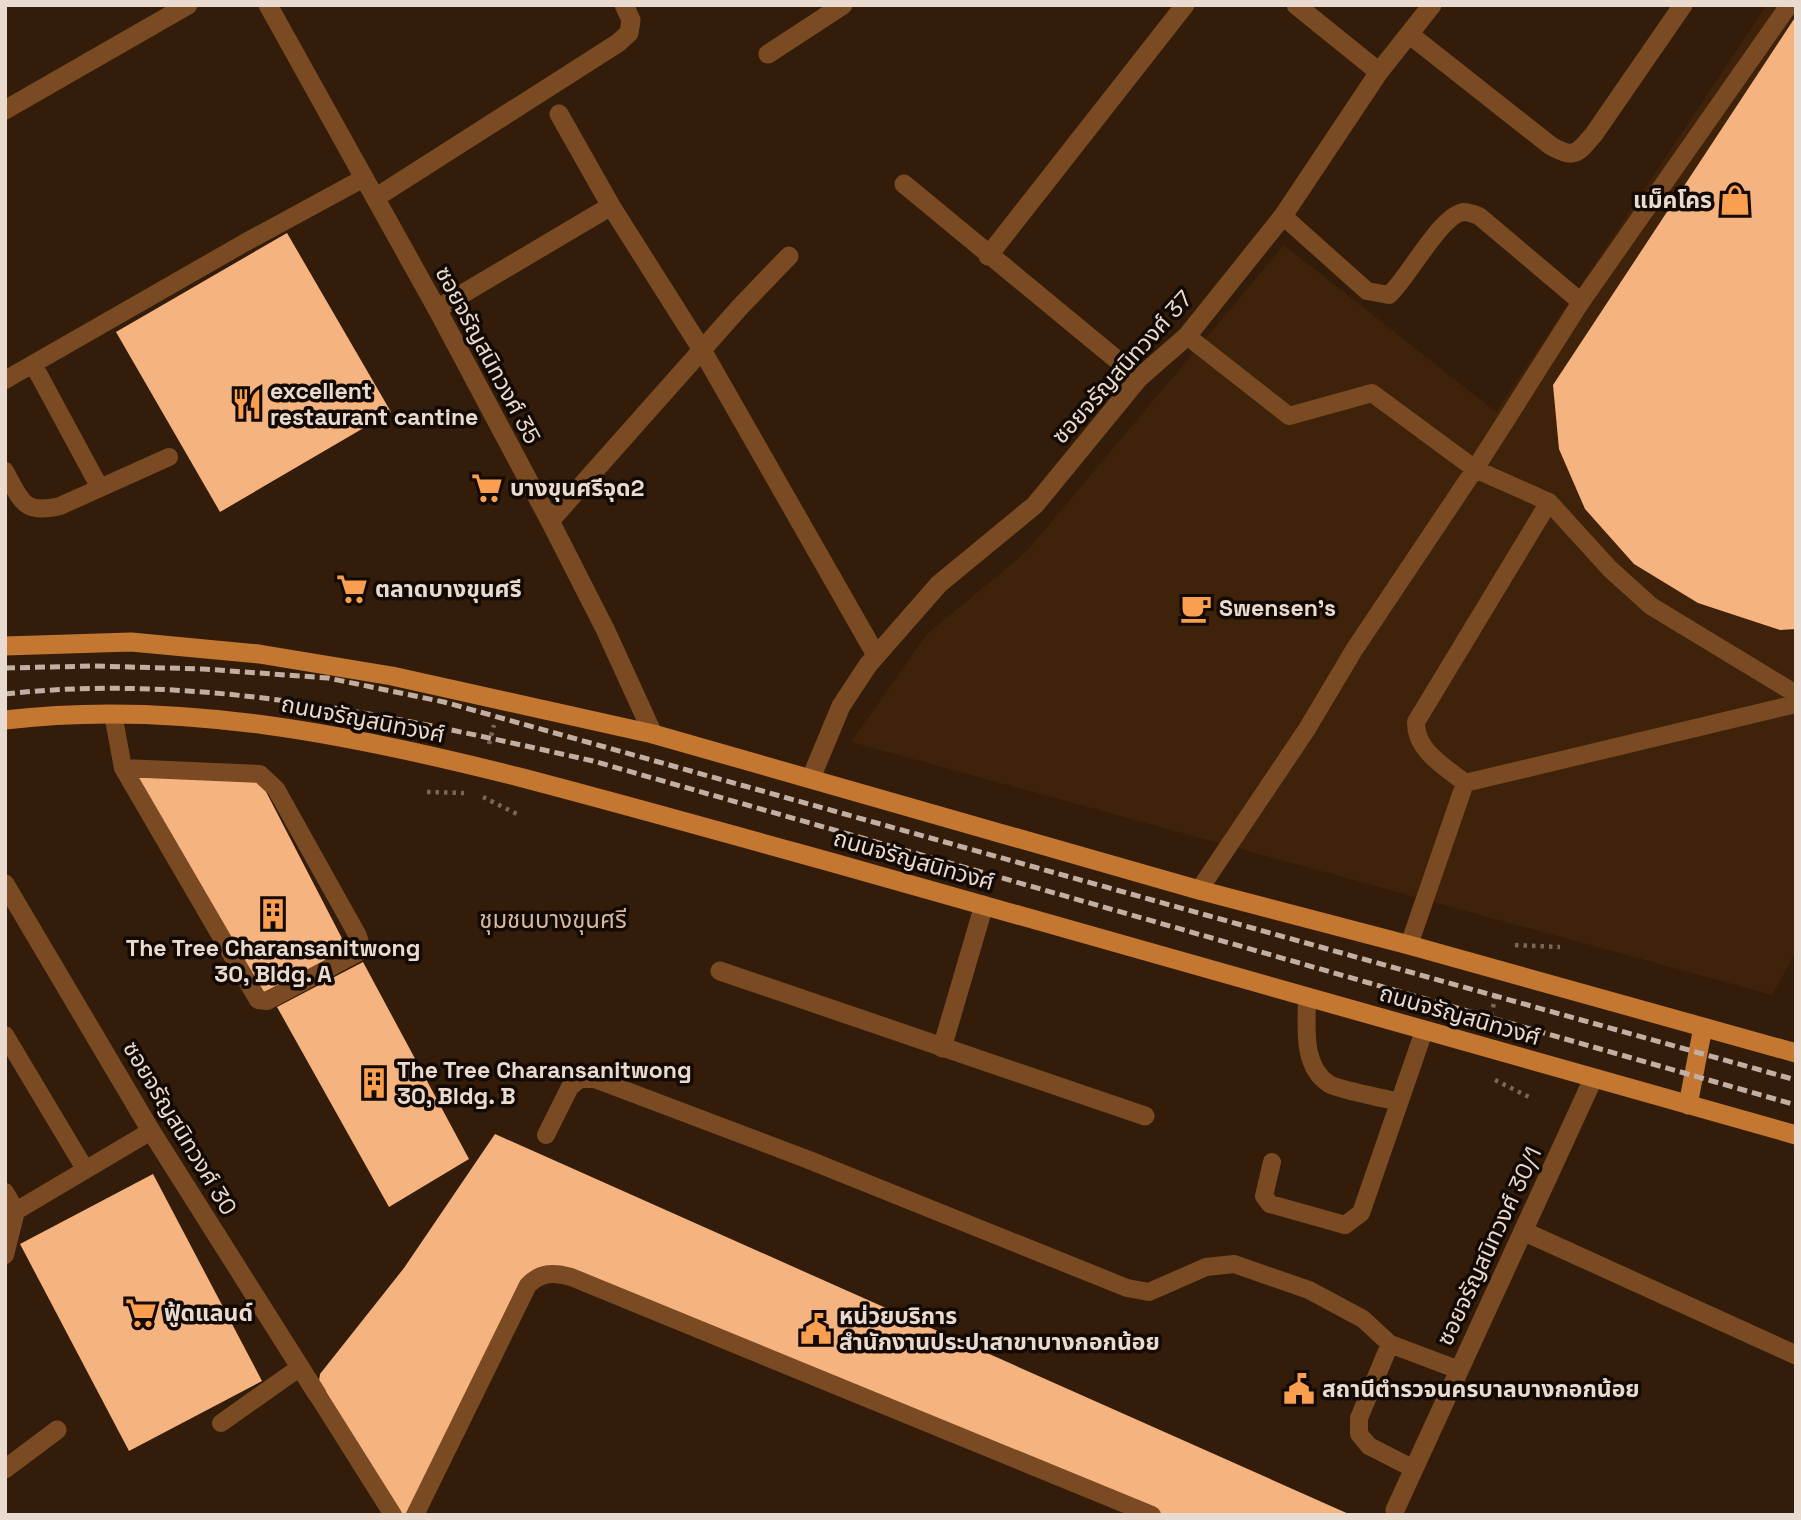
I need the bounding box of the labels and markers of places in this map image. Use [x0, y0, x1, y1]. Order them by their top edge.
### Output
shop icon: แม็คโคร [1718, 183, 1752, 217]
place label: แม็คโคร [1633, 185, 1712, 215]
place label: excellent restaurant cantine [270, 376, 478, 432]
restaurant icon: excellent restaurant cantine [230, 387, 264, 421]
supermarket icon: บางขุนศรีจุด2 [470, 471, 504, 505]
place label: บางขุนศรีจุด2 [510, 473, 644, 503]
supermarket icon: ตลาดบางขุนศรี [335, 572, 369, 606]
place label: ตลาดบางขุนศรี [375, 574, 522, 604]
cafe icon: Swensen's [1179, 591, 1213, 625]
place label: Swensen's [1219, 593, 1336, 623]
building icon: The Tree Charansanitwong 30, Bldg. A [256, 897, 290, 931]
place label: The Tree Charansanitwong 30, Bldg. A [126, 933, 420, 989]
place label: The Tree Charansanitwong 30, Bldg. B [397, 1055, 692, 1111]
building icon: The Tree Charansanitwong 30, Bldg. B [357, 1066, 391, 1100]
supermarket icon: ฟู้ดแลนด์ [124, 1296, 158, 1330]
place label: ฟู้ดแลนด์ [164, 1298, 253, 1328]
place label: หน่วยบริการ สำนักงานประปาสาขาบางกอกน้อย [839, 1301, 1160, 1357]
public building icon: หน่วยบริการ สำนักงานประปาสาขาบางกอกน้อย [799, 1312, 833, 1346]
public building icon: สถานีตำรวจนครบาลบางกอกน้อย [1282, 1372, 1316, 1406]
place label: สถานีตำรวจนครบาลบางกอกน้อย [1322, 1374, 1640, 1404]

